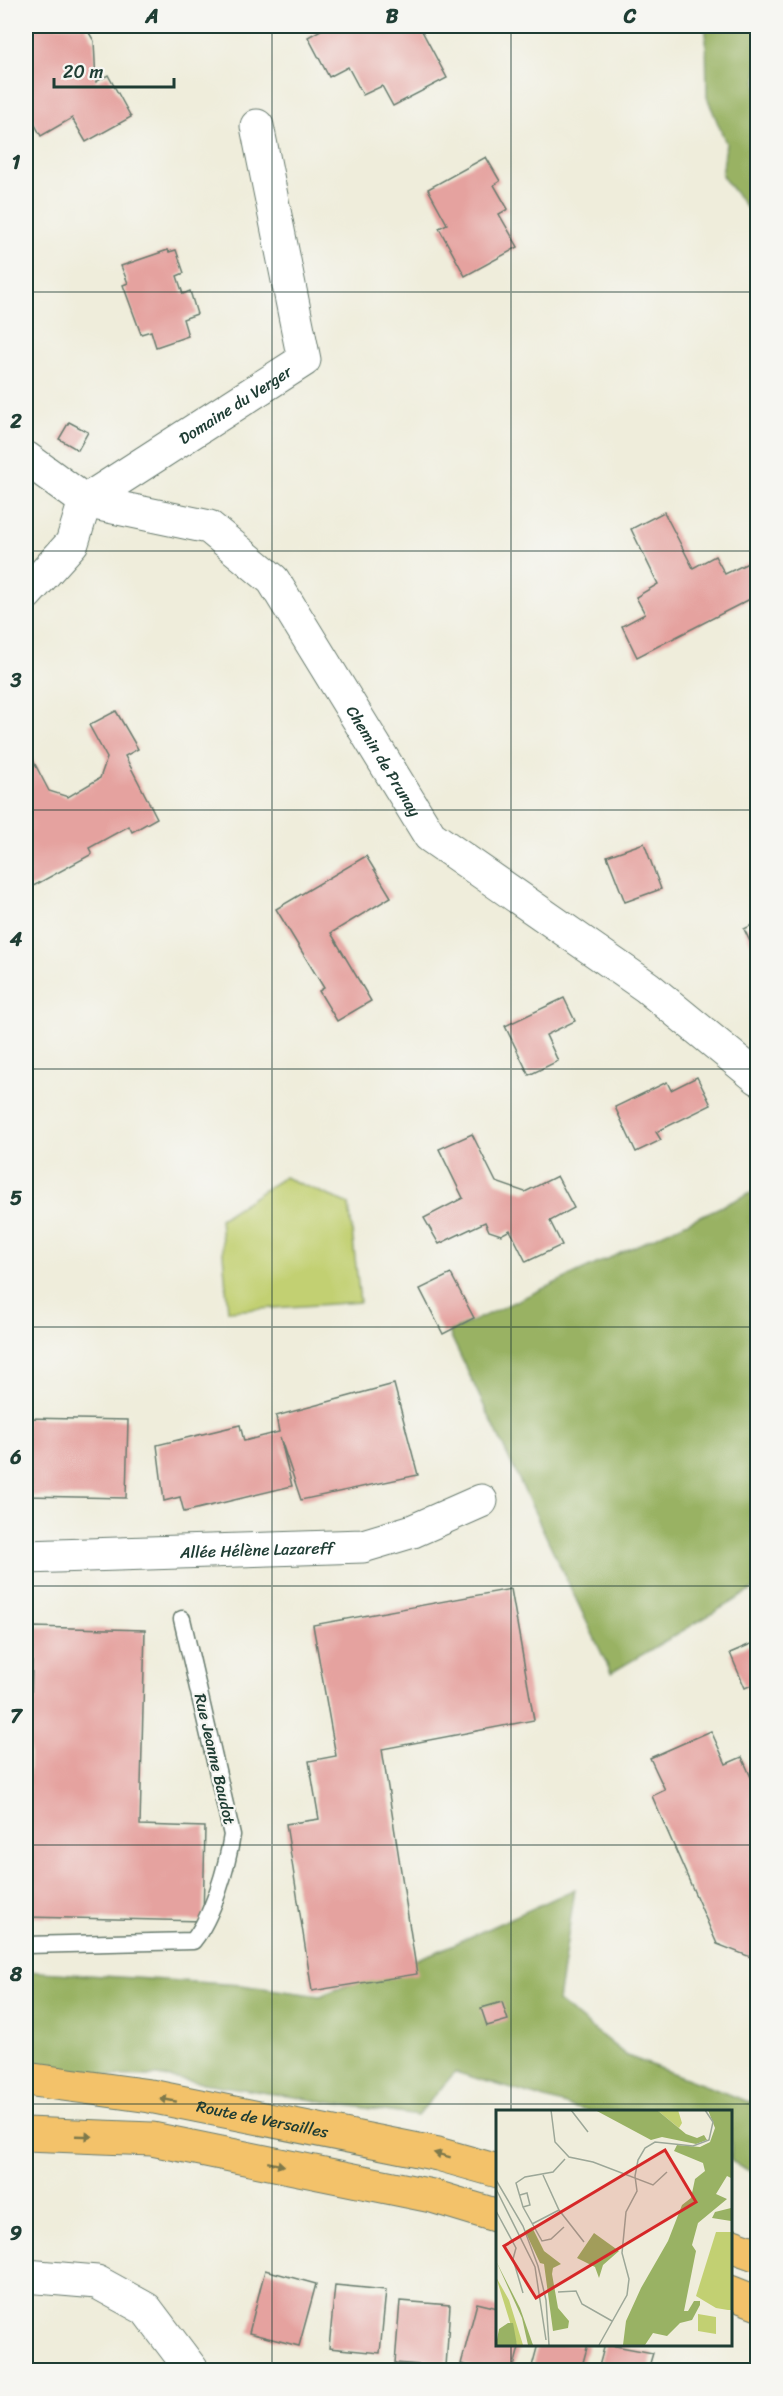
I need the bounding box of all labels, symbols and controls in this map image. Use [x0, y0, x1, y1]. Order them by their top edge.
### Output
text: A [144, 0, 159, 34]
text: B [386, 0, 399, 34]
text: C [623, 0, 637, 34]
scale bar [54, 51, 174, 89]
text: 20 m [63, 56, 103, 88]
text: 1 [12, 145, 21, 180]
street label: Domaine du Verger [172, 356, 299, 452]
text: 2 [9, 404, 22, 439]
text: 3 [10, 663, 22, 698]
street label: Chemin de Prunay [339, 699, 430, 823]
text: 4 [9, 922, 23, 957]
text: 5 [10, 1181, 22, 1216]
text: 6 [9, 1440, 22, 1475]
street label: Allée Hélène Lazareff [179, 1532, 337, 1566]
street label: Rue Jeanne Baudot [186, 1691, 244, 1827]
text: 7 [10, 1699, 23, 1734]
text: 8 [9, 1957, 23, 1992]
street label: Route de Versailles [194, 2091, 332, 2146]
one-way arrow [159, 2095, 178, 2104]
inset map [496, 2110, 732, 2345]
one-way arrow [74, 2132, 93, 2141]
one-way arrow [433, 2150, 451, 2159]
one-way arrow [267, 2160, 286, 2169]
text: 9 [10, 2216, 22, 2251]

